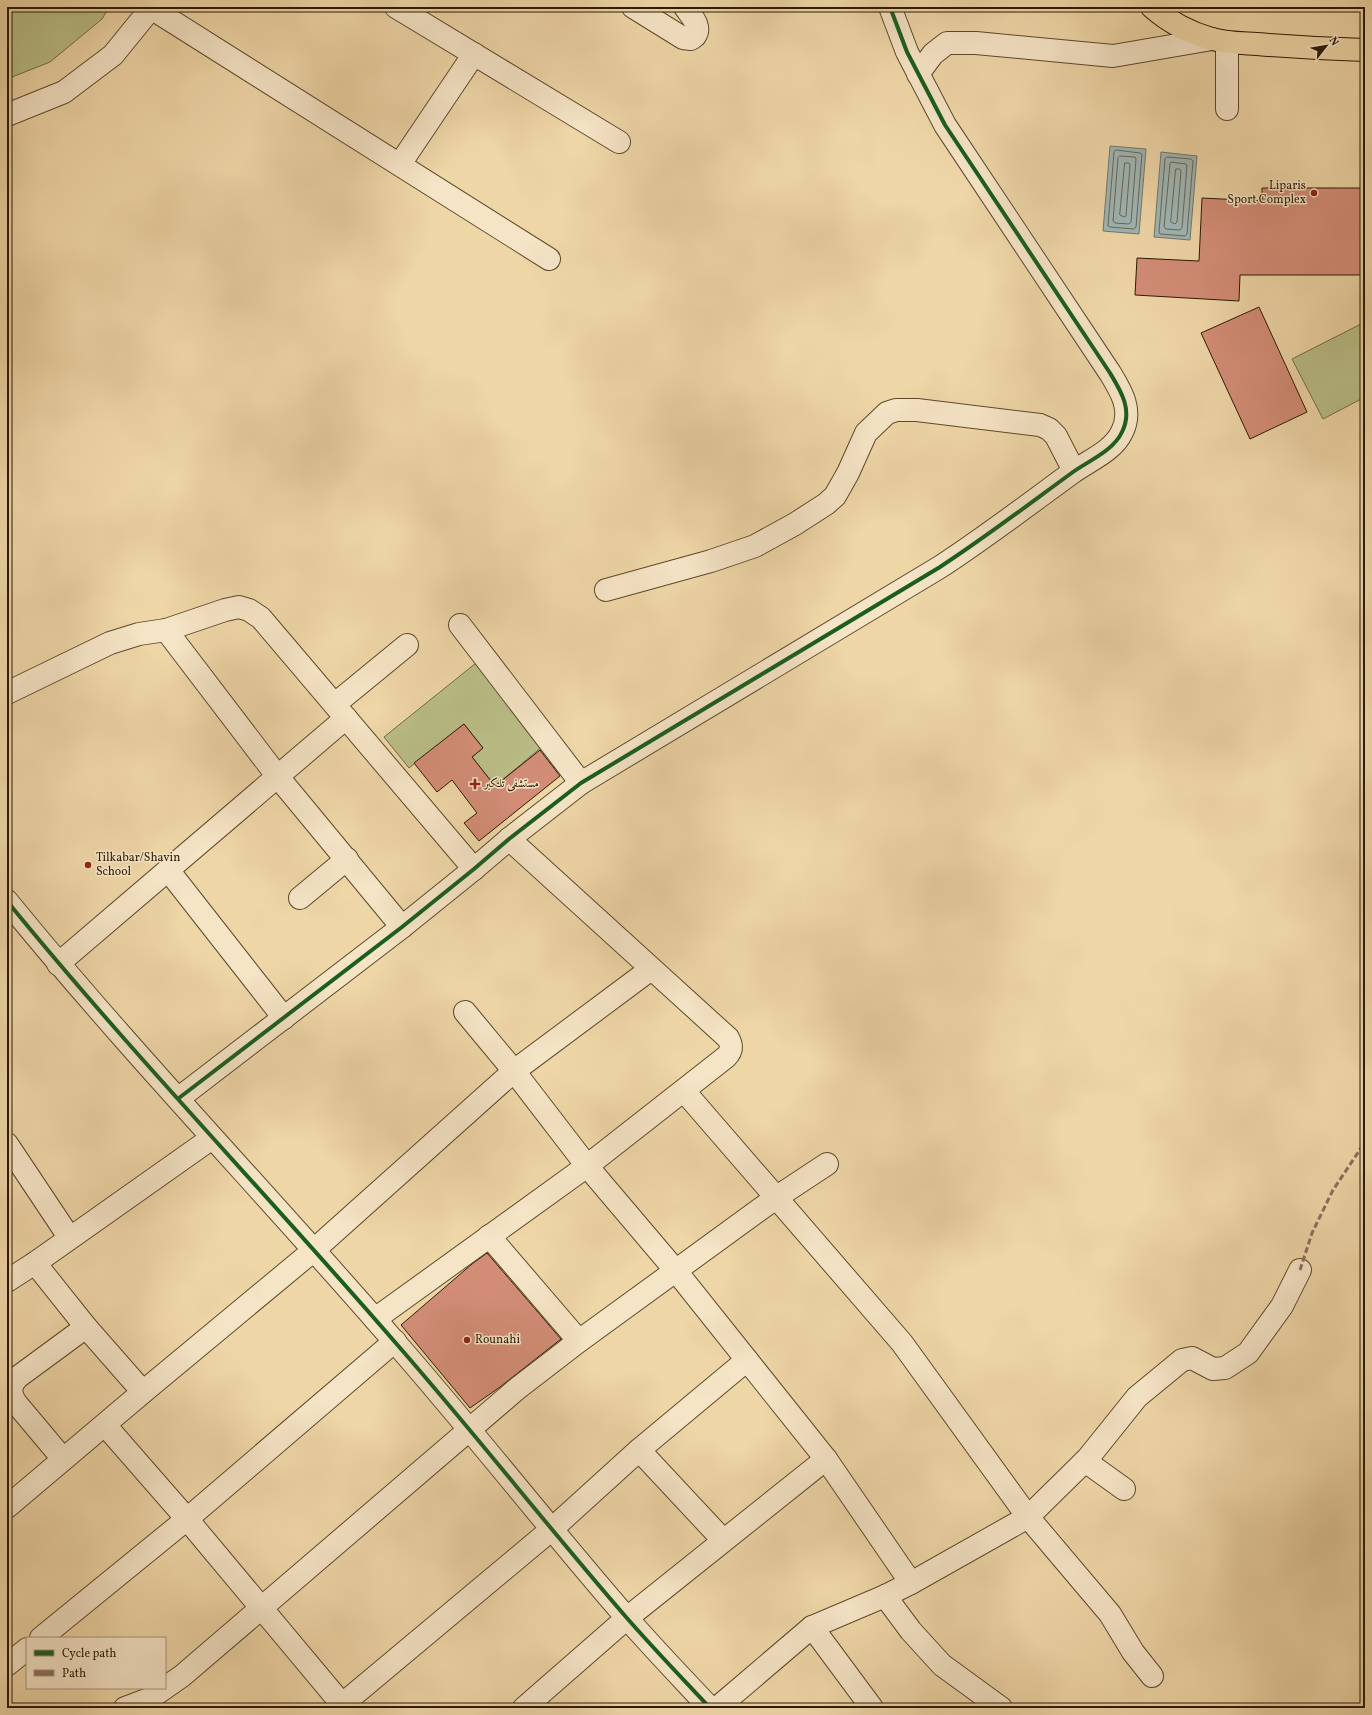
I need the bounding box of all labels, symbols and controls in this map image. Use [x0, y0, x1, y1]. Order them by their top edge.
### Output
north arrow [1306, 26, 1346, 66]
text: N [1325, 34, 1342, 49]
place label: Liparis Sport Complex [1227, 178, 1306, 208]
marker: Liparis Sport Complex [1309, 188, 1319, 198]
place label: مستشفى تلكبر [482, 776, 539, 792]
marker: مستشفى تلكبر [469, 778, 481, 790]
place label: Tilkabar/Shavin School [96, 850, 180, 880]
marker: Tilkabar/Shavin School [83, 860, 93, 870]
place label: Rounahi [475, 1332, 520, 1348]
marker: Rounahi [462, 1335, 472, 1345]
legend [26, 1637, 166, 1689]
text: Cycle path [62, 1646, 117, 1662]
text: Path [62, 1666, 86, 1682]

